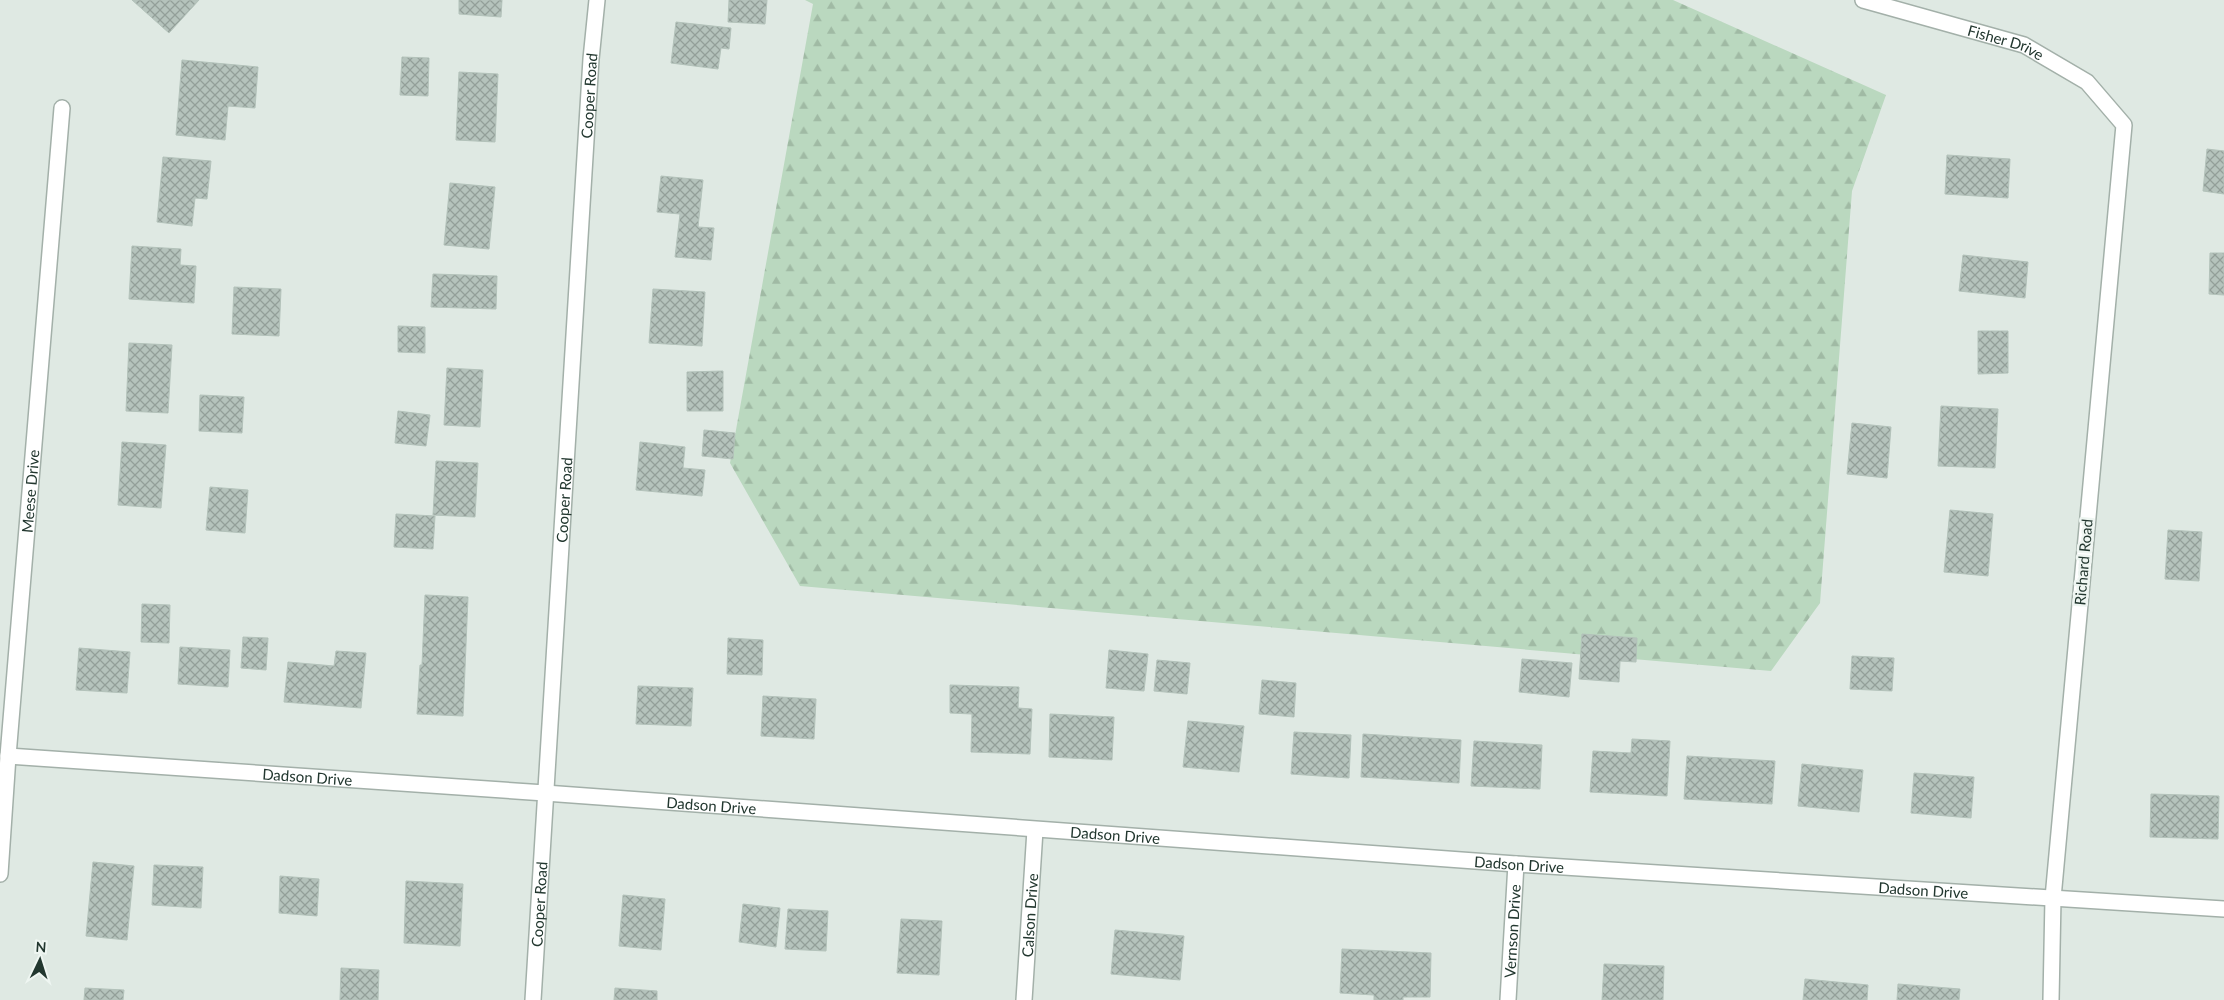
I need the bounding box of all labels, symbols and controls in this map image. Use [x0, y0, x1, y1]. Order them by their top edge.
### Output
street label: Fisher Drive [1966, 21, 2047, 64]
street label: Cooper Road [577, 52, 601, 139]
street label: Meese Drive [18, 449, 43, 534]
street label: Cooper Road [552, 457, 575, 543]
street label: Richard Road [2070, 518, 2096, 606]
street label: Dadson Drive [262, 765, 353, 789]
street label: Dadson Drive [666, 793, 757, 817]
street label: Dadson Drive [1070, 822, 1161, 847]
street label: Dadson Drive [1474, 852, 1565, 876]
street label: Cooper Road [527, 861, 551, 947]
street label: Calson Drive [1018, 873, 1041, 958]
street label: Dadson Drive [1878, 878, 1969, 902]
street label: Vernson Drive [1500, 884, 1524, 978]
north arrow [15, 935, 65, 985]
text: N [35, 938, 47, 955]

